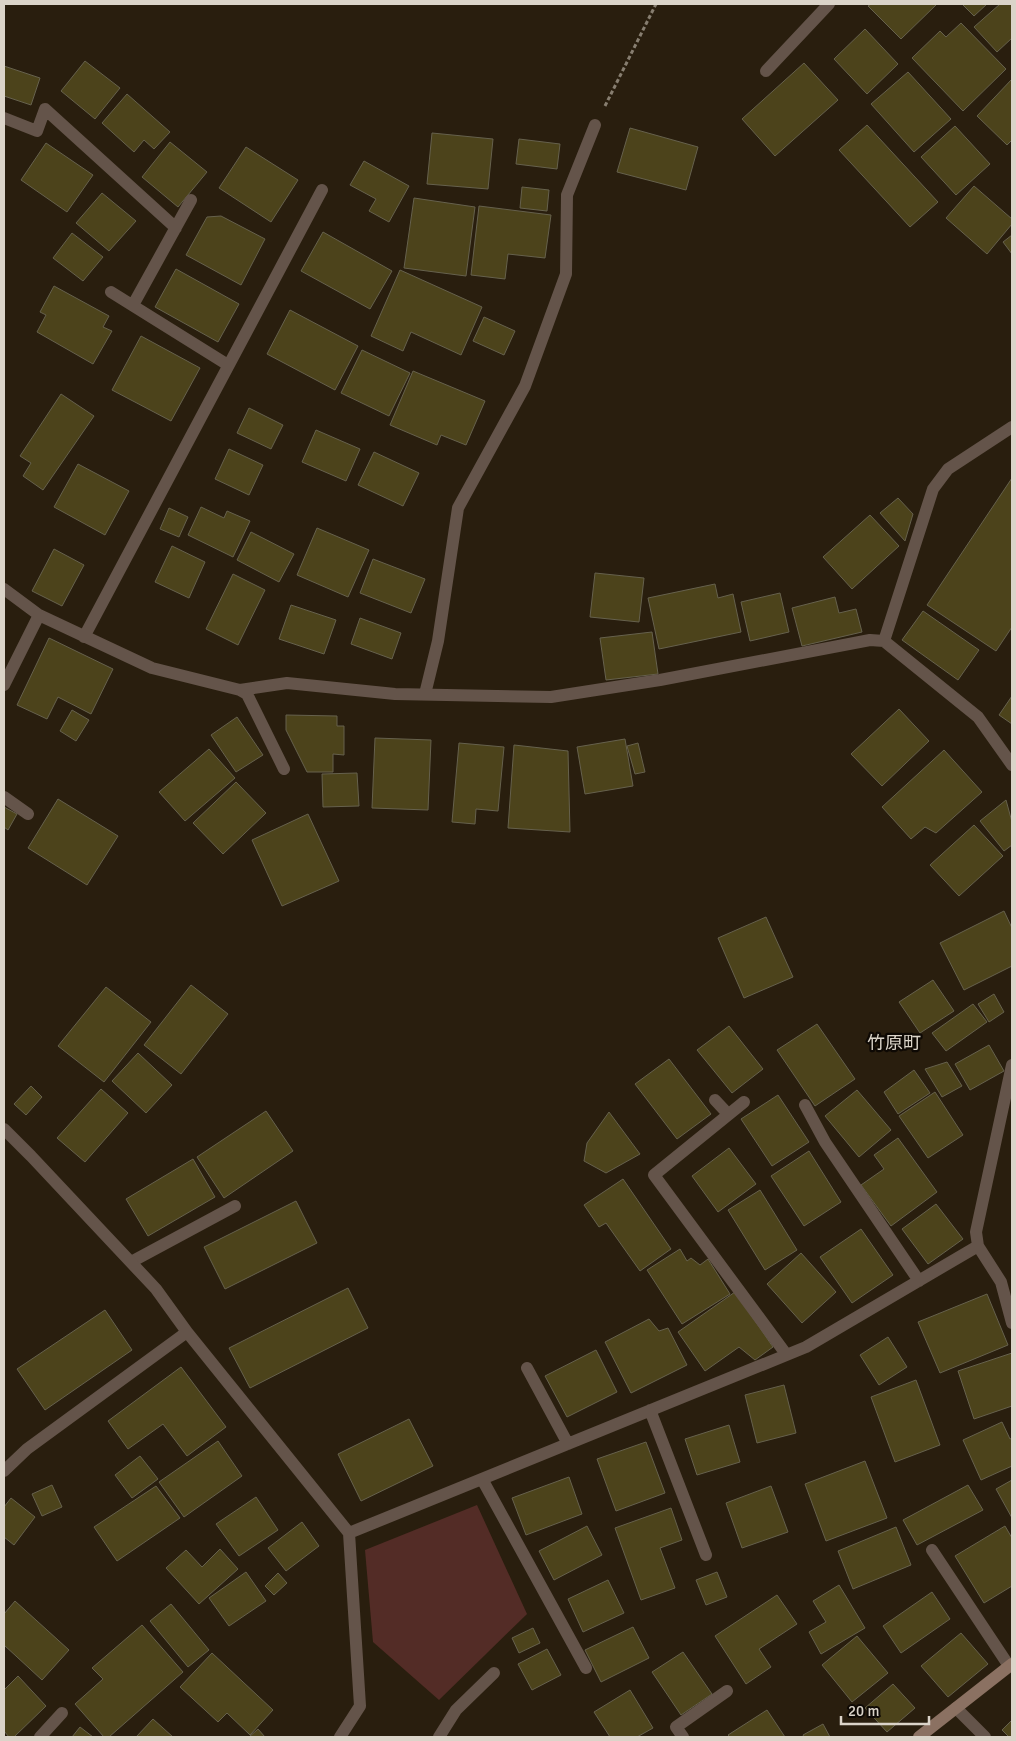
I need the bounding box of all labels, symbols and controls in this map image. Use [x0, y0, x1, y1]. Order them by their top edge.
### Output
district label: 竹原町 [867, 1032, 921, 1054]
scale bar [841, 1694, 928, 1726]
text: 20 m [848, 1702, 879, 1720]

